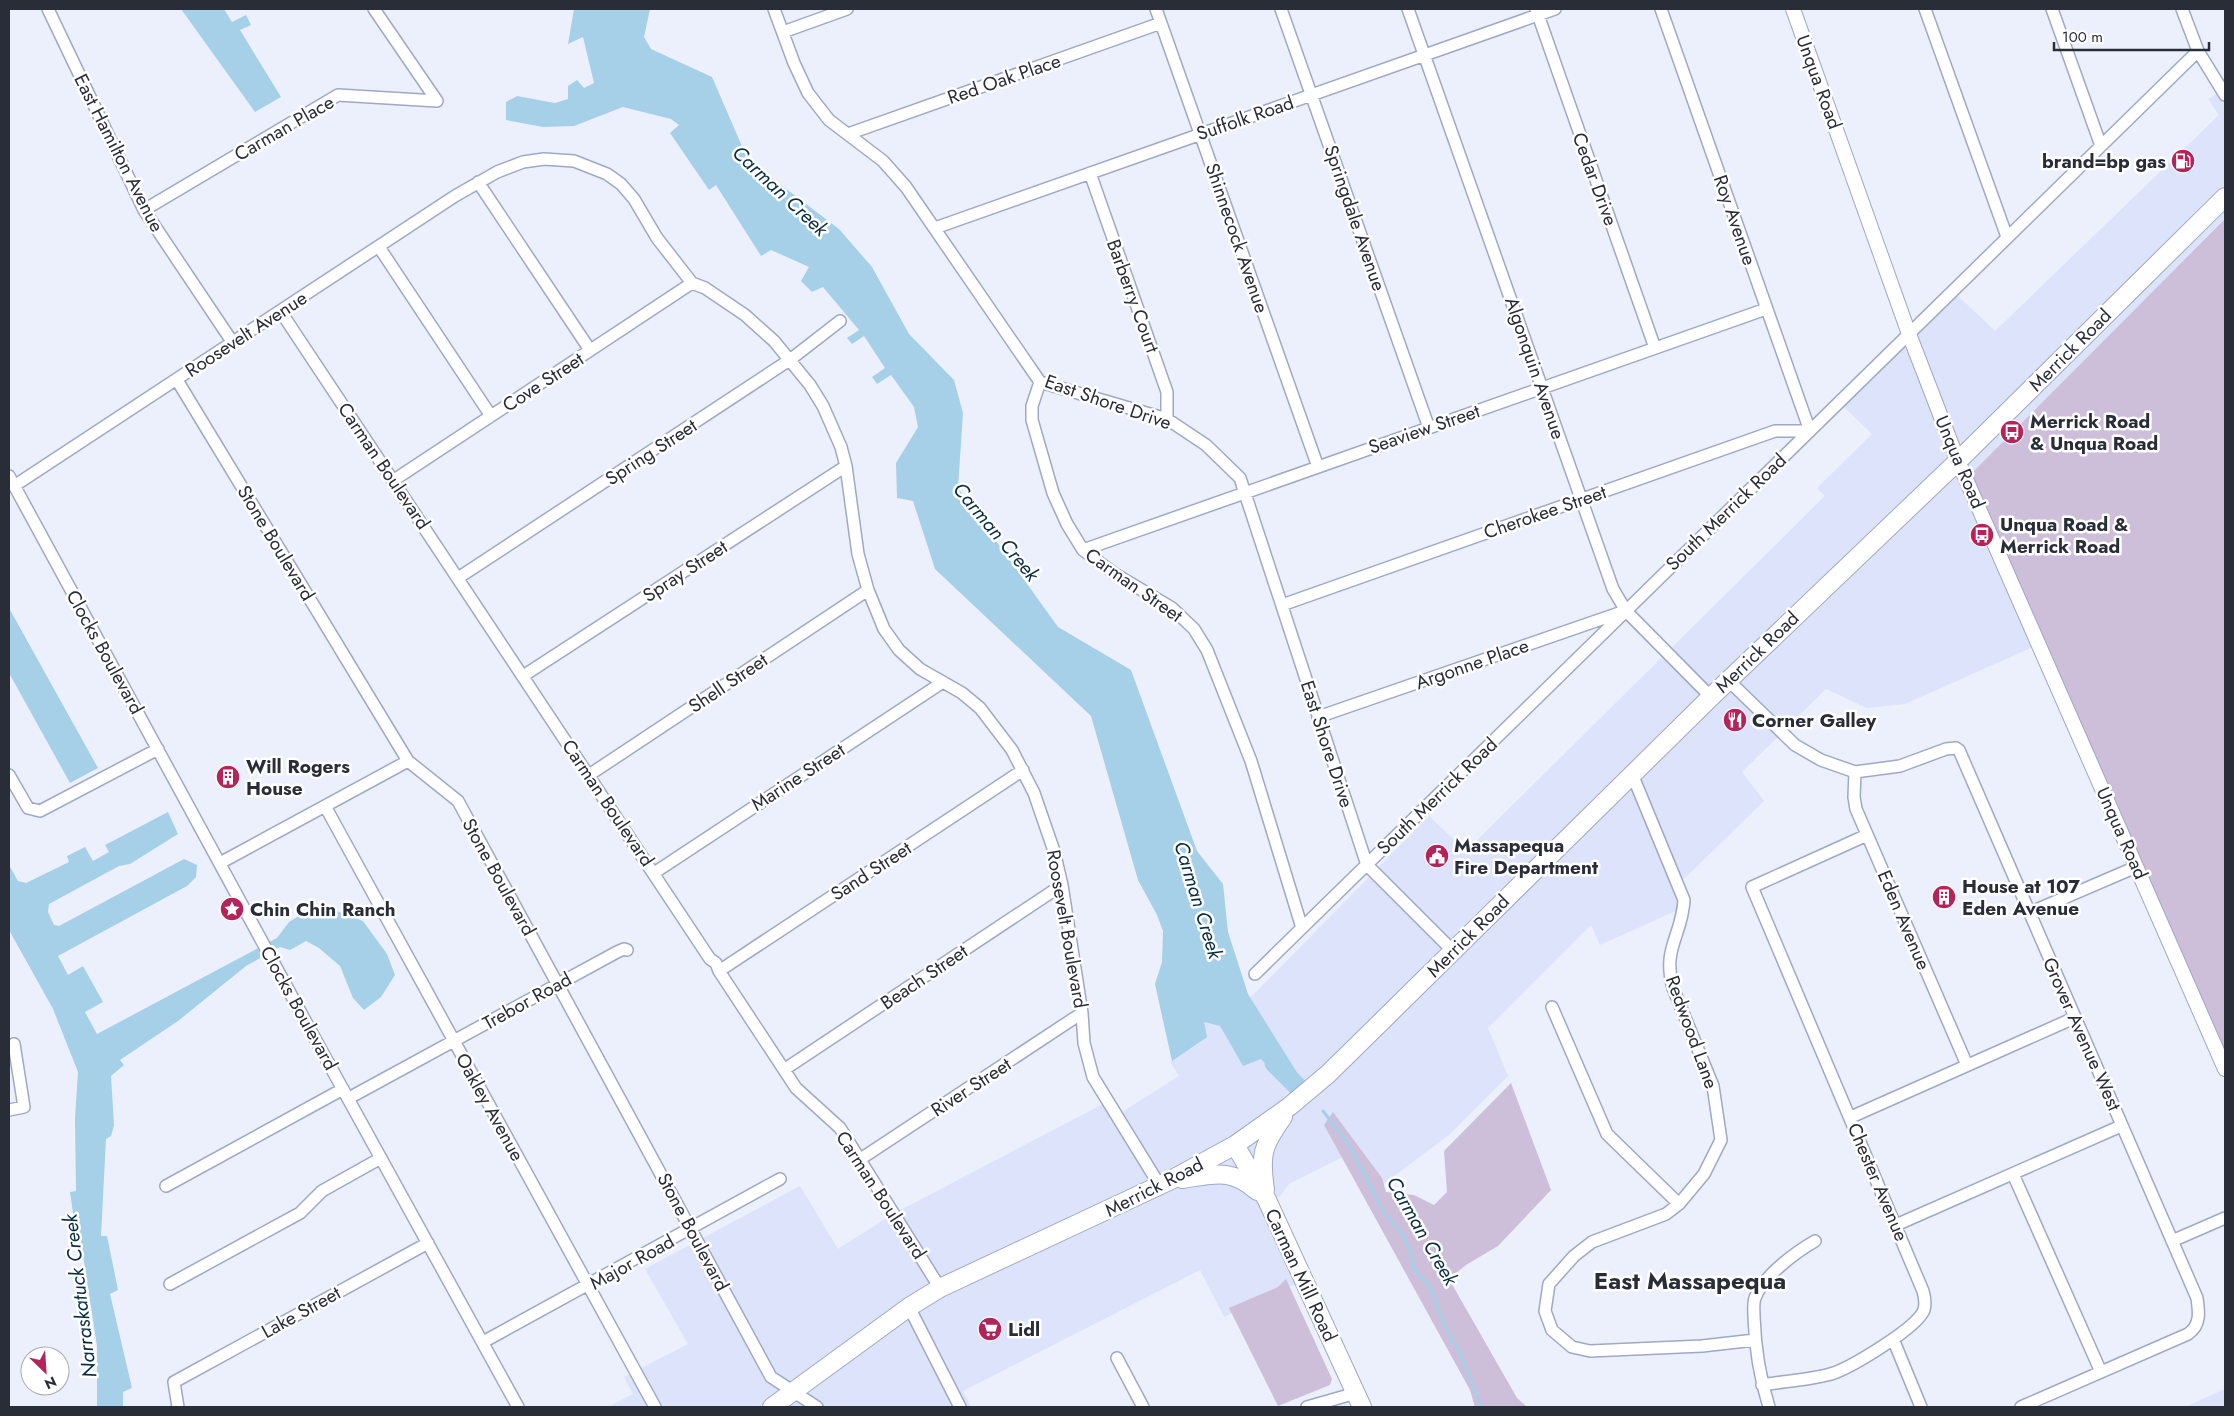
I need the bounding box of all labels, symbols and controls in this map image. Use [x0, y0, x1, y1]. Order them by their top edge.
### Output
scale bar [2054, 20, 2209, 52]
text: 100 m [2062, 26, 2103, 48]
street label: Unqua Road [1789, 31, 1849, 133]
street label: Red Oak Place [944, 47, 1064, 111]
street label: East Hamilton Avenue [67, 69, 171, 237]
street label: Carman Place [229, 88, 339, 167]
street label: Suffolk Road [1193, 89, 1297, 147]
street label: Cedar Drive [1566, 129, 1624, 229]
water label: Carman Creek [726, 139, 835, 244]
street label: Springdale Avenue [1317, 142, 1393, 295]
place label: brand=bp gas [2042, 148, 2166, 175]
fuel station icon: brand=bp gas [2170, 148, 2196, 174]
street label: Shinnecock Avenue [1199, 159, 1275, 317]
street label: Roy Avenue [1707, 171, 1763, 269]
street label: Barberry Court [1100, 235, 1166, 357]
street label: Roosevelt Avenue [180, 284, 312, 384]
street label: Algonquin Avenue [1498, 293, 1572, 443]
street label: Merrick Road [2023, 303, 2117, 397]
street label: Cove Street [497, 345, 589, 418]
street label: East Shore Drive [1041, 368, 1175, 436]
street label: Carman Boulevard [331, 397, 437, 535]
street label: Seaview Street [1365, 397, 1484, 461]
place label: Merrick Road & Unqua Road [2030, 408, 2158, 457]
street label: Unqua Road [1928, 411, 1992, 513]
street label: Spring Street [600, 412, 703, 492]
bus stop icon: Merrick Road & Unqua Road [1999, 419, 2025, 445]
street label: South Merrick Road [1660, 447, 1792, 577]
water label: Carman Creek [946, 476, 1047, 589]
street label: Cherokee Street [1480, 478, 1610, 546]
street label: Stone Boulevard [231, 480, 321, 606]
place label: Unqua Road & Merrick Road [2000, 511, 2128, 560]
bus stop icon: Unqua Road & Merrick Road [1969, 522, 1995, 548]
street label: Spray Street [637, 533, 733, 609]
street label: Carman Street [1080, 541, 1189, 629]
street label: Clocks Boulevard [60, 585, 150, 719]
street label: Merrick Road [1709, 605, 1805, 699]
street label: Argonne Place [1412, 632, 1532, 696]
street label: Shell Street [683, 646, 773, 719]
street label: East Shore Drive [1294, 677, 1360, 811]
restaurant icon: Corner Galley [1722, 707, 1748, 733]
place label: Corner Galley [1752, 707, 1877, 734]
street label: South Merrick Road [1371, 731, 1503, 861]
street label: Carman Boulevard [555, 734, 661, 872]
street label: Marine Street [746, 736, 850, 817]
place label: Will Rogers House [246, 753, 350, 802]
building icon: Will Rogers House [215, 764, 241, 790]
street label: Unqua Road [2090, 783, 2154, 883]
street label: Stone Boulevard [456, 813, 542, 941]
place label: Massapequa Fire Department [1454, 832, 1598, 881]
street label: Sand Street [825, 835, 917, 907]
water label: Carman Creek [1166, 838, 1230, 964]
public building icon: Massapequa Fire Department [1424, 843, 1450, 869]
street label: Roosevelt Boulevard [1040, 848, 1094, 1010]
street label: Eden Avenue [1871, 866, 1937, 974]
place label: House at 107 Eden Avenue [1962, 873, 2081, 922]
building icon: House at 107 Eden Avenue [1931, 884, 1957, 910]
street label: Merrick Road [1421, 889, 1515, 983]
place icon: Chin Chin Ranch [219, 896, 245, 922]
place label: Chin Chin Ranch [250, 896, 396, 923]
street label: Beach Street [875, 938, 973, 1016]
street label: Clocks Boulevard [254, 941, 344, 1075]
street label: Grover Avenue West [2036, 953, 2128, 1115]
street label: Trebor Road [478, 965, 576, 1037]
street label: Redwood Lane [1659, 972, 1725, 1093]
street label: Oakley Avenue [449, 1048, 531, 1166]
street label: River Street [925, 1051, 1017, 1123]
street label: Chester Avenue [1841, 1119, 1915, 1246]
street label: Carman Boulevard [829, 1126, 933, 1264]
street label: Merrick Road [1100, 1151, 1208, 1223]
street label: Stone Boulevard [650, 1168, 736, 1296]
water label: Carman Creek [1379, 1171, 1466, 1292]
street label: Carman Mill Road [1258, 1204, 1344, 1346]
water label: Narraskatuck Creek [55, 1211, 104, 1380]
street label: Major Road [585, 1228, 679, 1296]
district label: East Massapequa [1594, 1263, 1786, 1298]
street label: Lake Street [257, 1279, 346, 1345]
supermarket icon: Lidl [977, 1316, 1003, 1342]
place label: Lidl [1008, 1316, 1040, 1343]
north arrow [20, 1346, 70, 1396]
text: N [41, 1371, 60, 1394]

